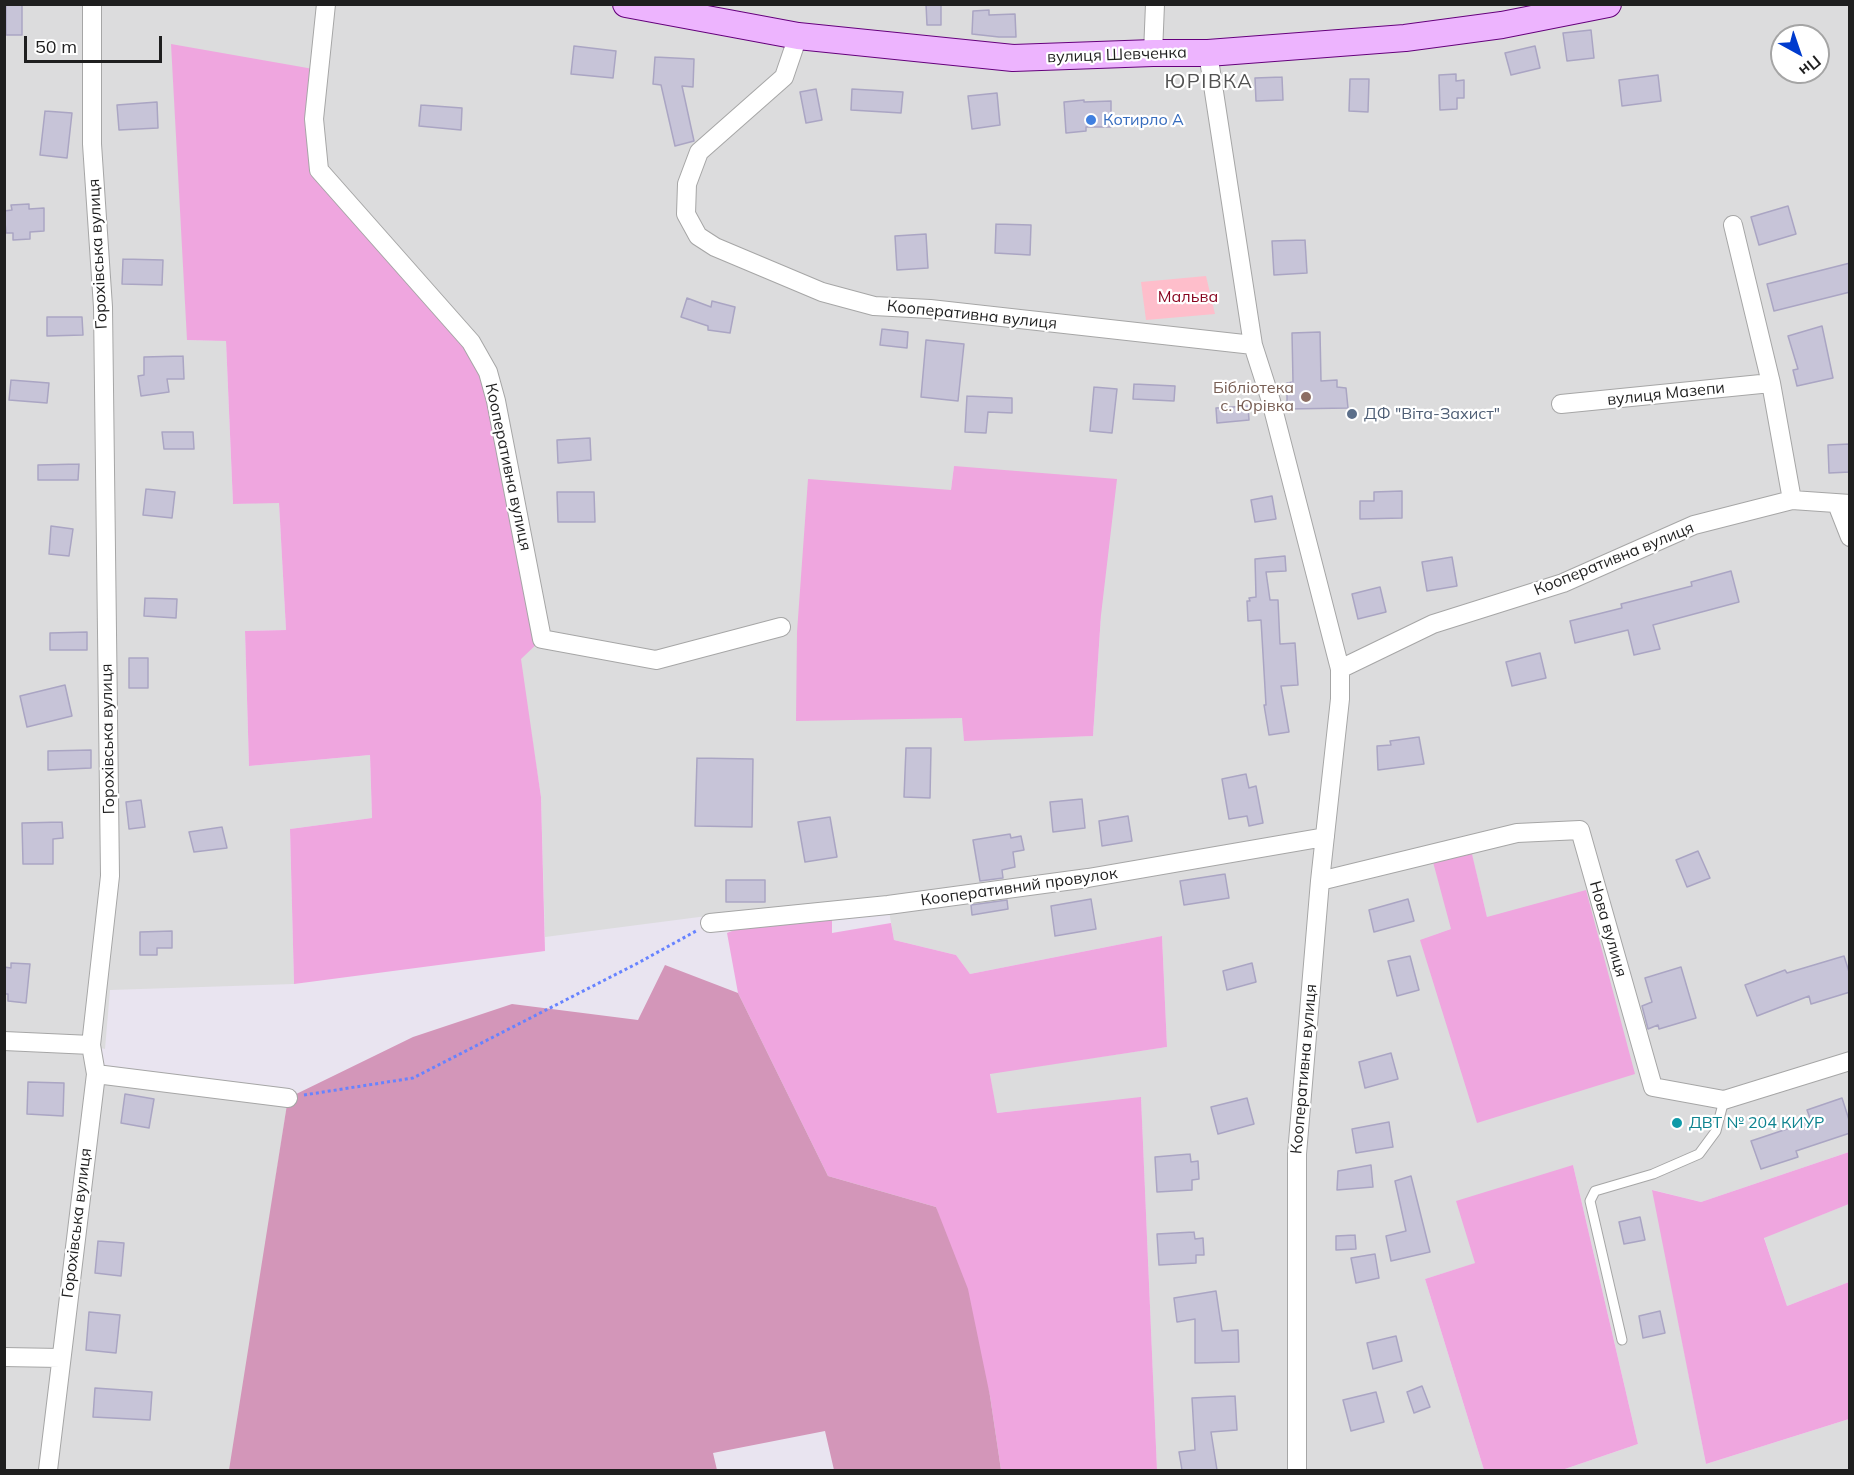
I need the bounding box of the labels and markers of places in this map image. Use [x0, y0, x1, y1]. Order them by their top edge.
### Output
place label: Котирло А [1103, 110, 1184, 130]
marker: Котирло А [1084, 113, 1098, 127]
place label: Бібліотека с. Юрівка [1213, 378, 1294, 416]
marker: Бібліотека с. Юрівка [1299, 390, 1313, 404]
place label: ДФ "Віта-Захист" [1364, 404, 1500, 424]
marker: ДФ "Віта-Захист" [1345, 407, 1359, 421]
place label: ДВТ № 204 КИУР [1689, 1113, 1824, 1133]
marker: ДВТ № 204 КИУР [1670, 1116, 1684, 1130]

